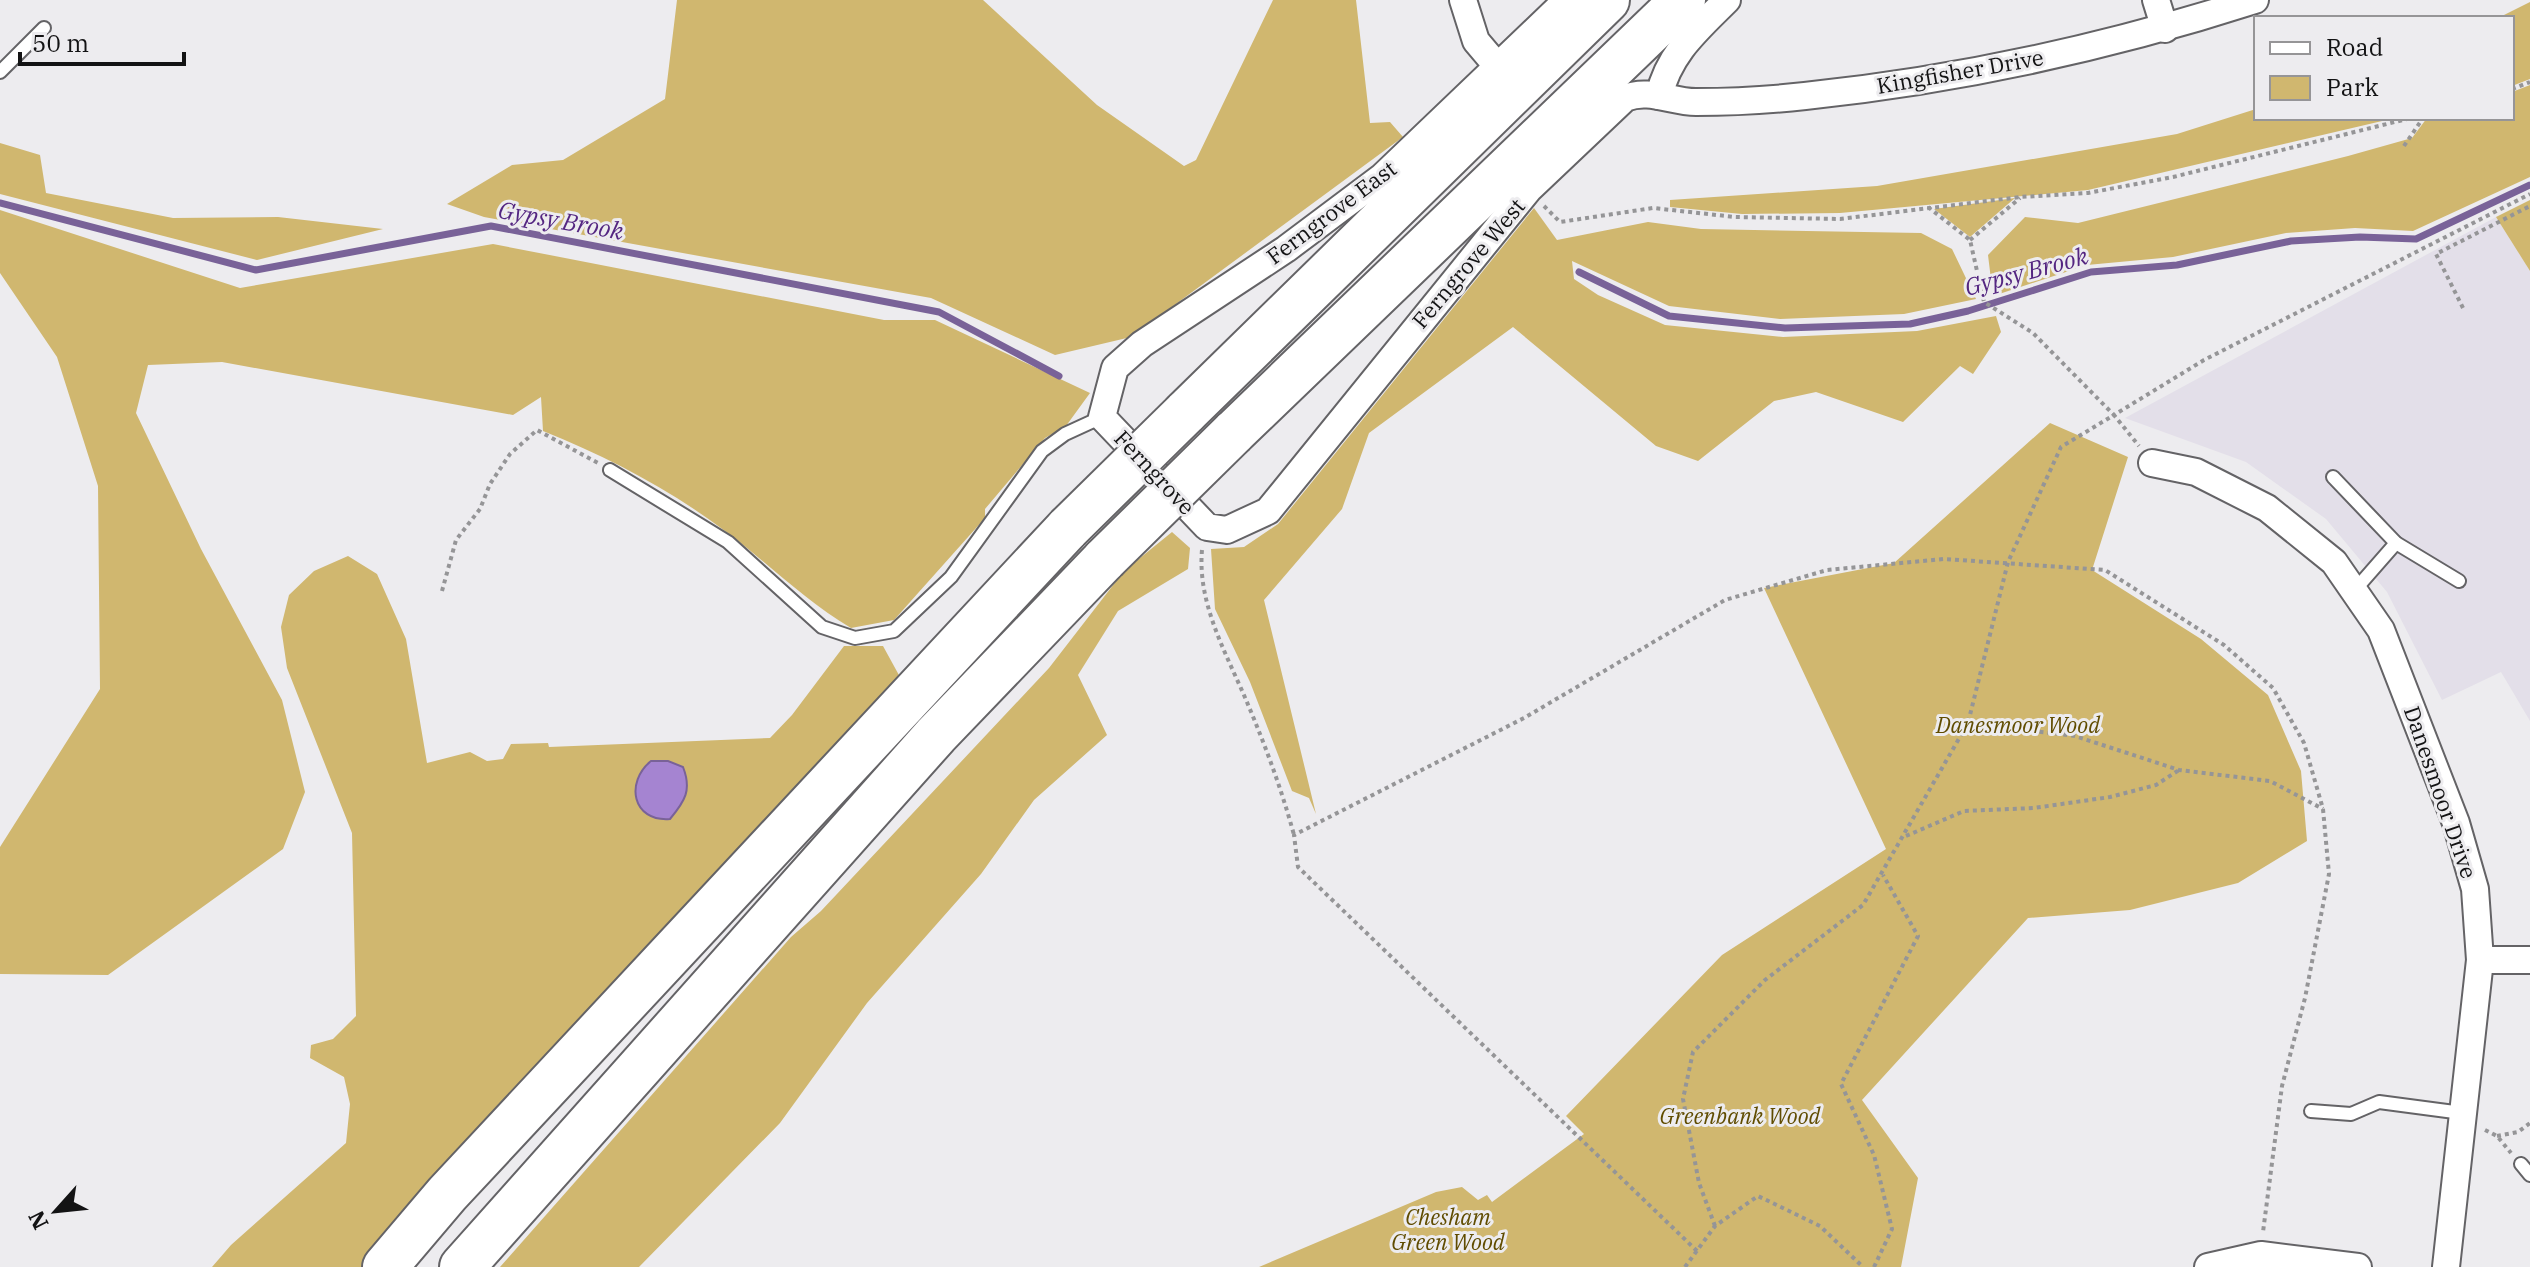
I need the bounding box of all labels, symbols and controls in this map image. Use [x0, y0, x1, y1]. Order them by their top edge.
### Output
scale bar [20, 16, 184, 66]
legend [2254, 16, 2514, 120]
text: 50 m [32, 27, 89, 59]
text: Road [2326, 31, 2383, 63]
street label: Kingfisher Drive [1874, 42, 2046, 100]
text: Park [2326, 71, 2378, 103]
street label: Ferngrove East [1260, 154, 1402, 270]
street label: Ferngrove West [1405, 192, 1531, 334]
water label: Gypsy Brook [496, 193, 626, 247]
water label: Gypsy Brook [1961, 239, 2092, 303]
street label: Ferngrove [1108, 423, 1202, 521]
street label: Danesmoor Drive [2398, 702, 2484, 882]
park label: Danesmoor Wood [1935, 710, 2101, 739]
park label: Greenbank Wood [1659, 1101, 1822, 1130]
north arrow [16, 1171, 96, 1251]
park label: Chesham Green Wood [1391, 1202, 1506, 1256]
text: N [21, 1206, 55, 1235]

